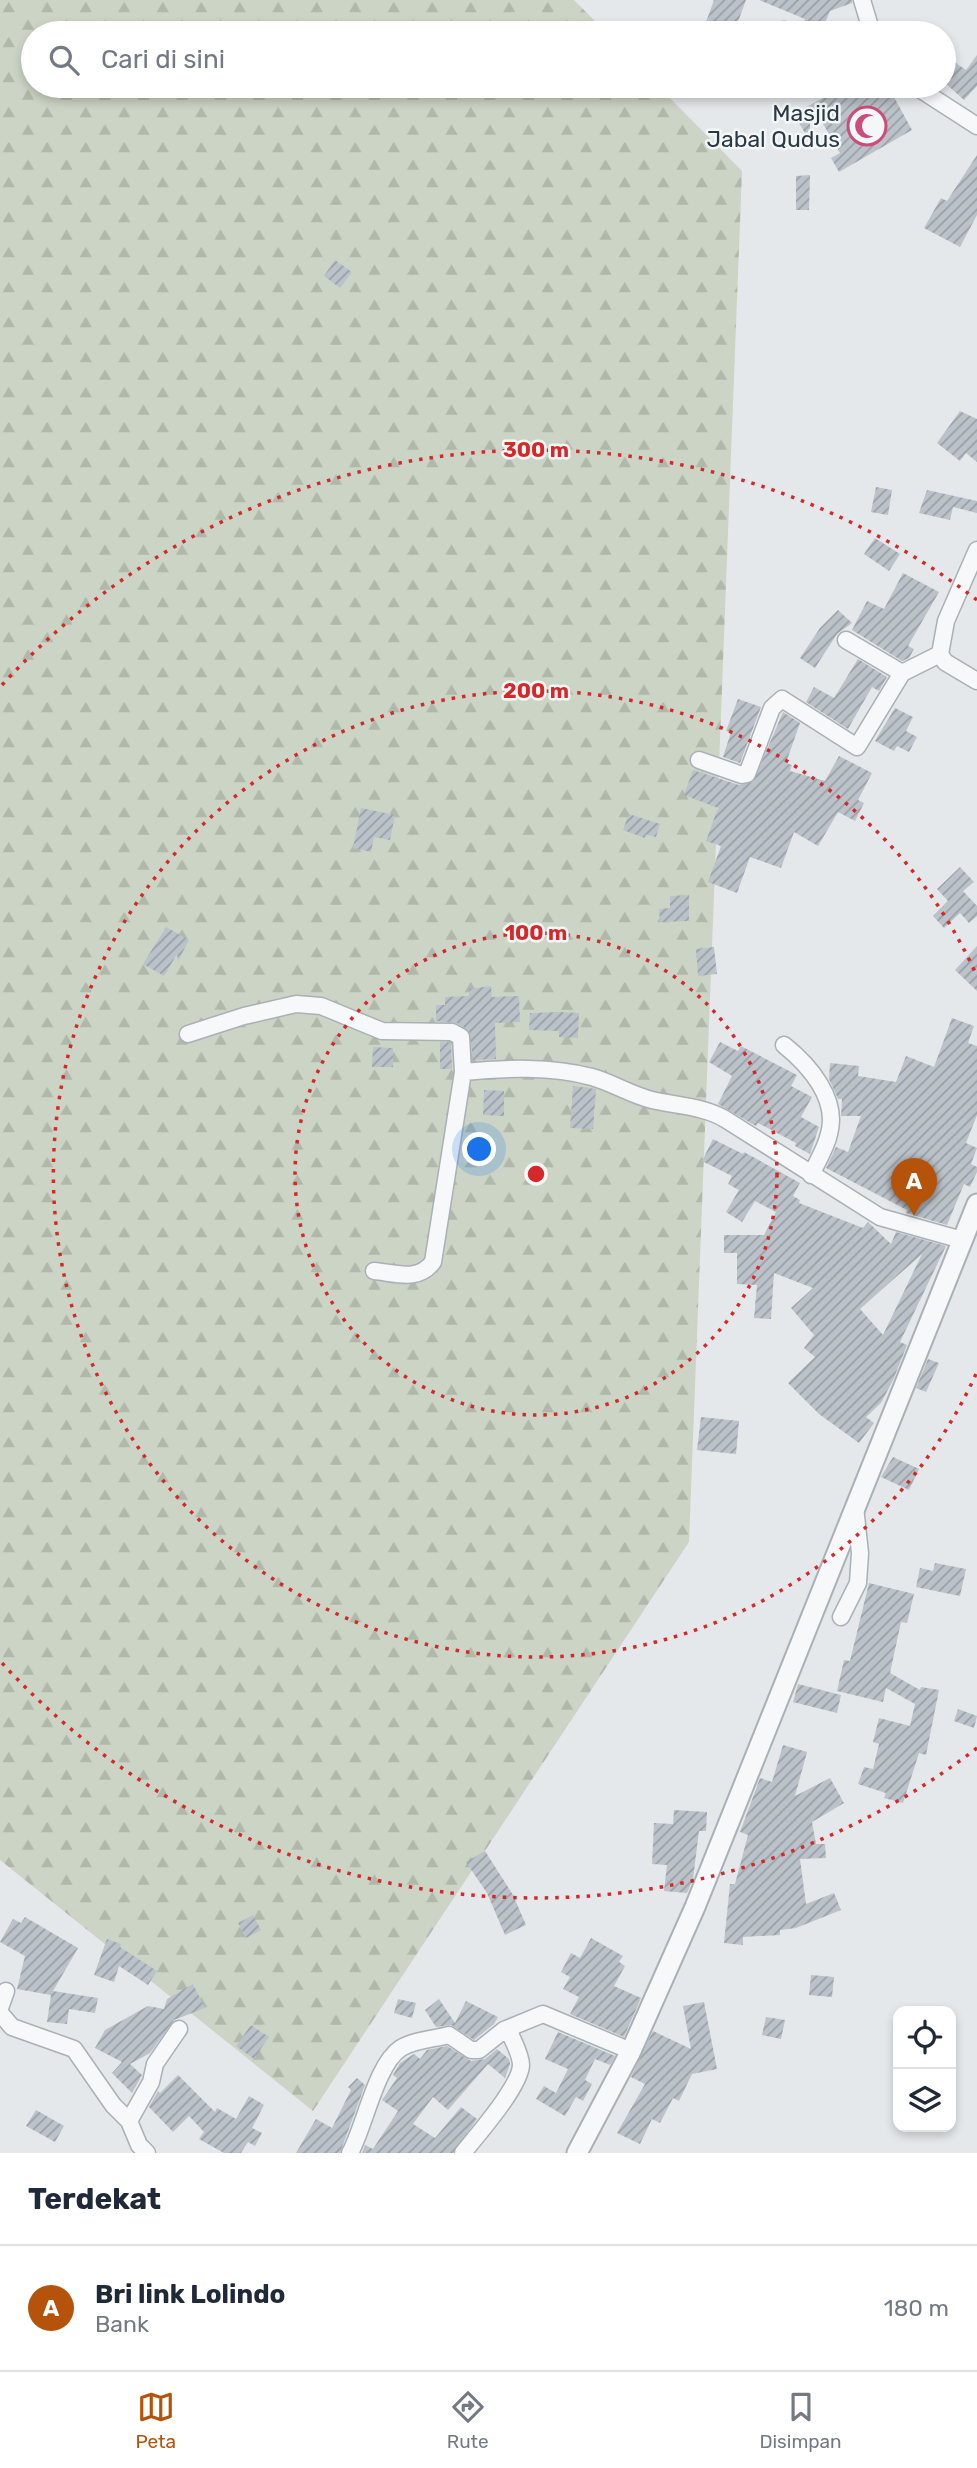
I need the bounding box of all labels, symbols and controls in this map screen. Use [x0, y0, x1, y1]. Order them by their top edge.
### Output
search box [21, 21, 956, 98]
icon: search [45, 41, 83, 79]
text: Cari di sini [101, 44, 225, 75]
place label: Masjid Jabal Qudus [707, 99, 840, 153]
mosque icon: Masjid Jabal Qudus [846, 105, 888, 147]
text: 300 m [503, 437, 569, 462]
text: 200 m [503, 678, 569, 703]
text: 100 m [505, 920, 567, 945]
your location [462, 1132, 496, 1166]
pin: A [891, 1158, 937, 1216]
centre of rings [524, 1162, 548, 1186]
map controls [893, 2006, 956, 2132]
button: locate [893, 2006, 956, 2069]
button: layers [893, 2069, 956, 2132]
text: Terdekat [28, 2181, 161, 2217]
text: Bri link Lolindo [95, 2279, 285, 2310]
text: A [43, 2294, 59, 2322]
text: 180 m [884, 2294, 949, 2322]
text: Bank [95, 2310, 149, 2338]
tab: Peta [135, 2388, 176, 2453]
tab: Rute [447, 2388, 489, 2453]
tab: Disimpan [759, 2388, 842, 2453]

